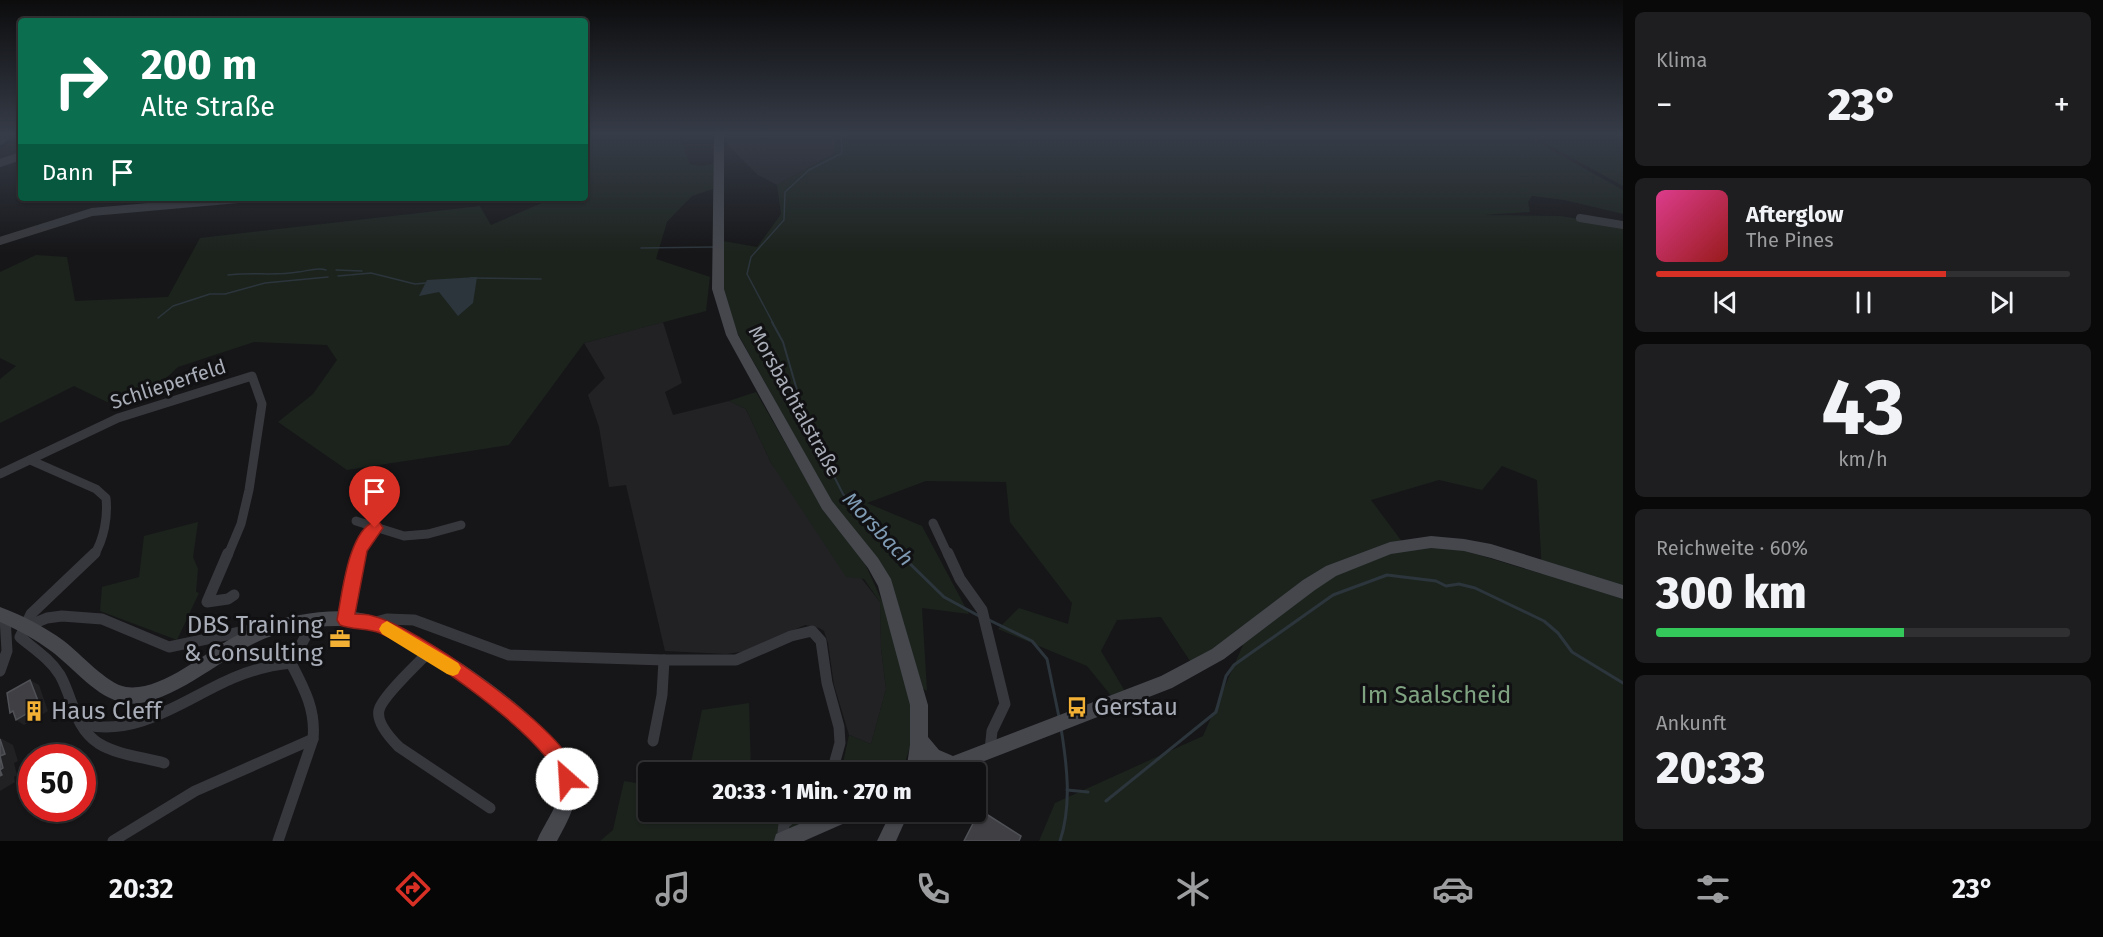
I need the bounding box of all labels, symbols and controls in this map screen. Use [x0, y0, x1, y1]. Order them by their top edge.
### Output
text: 200 m [141, 40, 257, 90]
icon: right [42, 42, 120, 120]
text: Klima [1656, 48, 1707, 72]
text: 23° [1828, 78, 1898, 132]
text: − [1656, 85, 1673, 125]
text: + [2054, 85, 2070, 125]
text: Alte Straße [141, 91, 275, 123]
icon: arrive [106, 156, 139, 189]
text: Dann [42, 159, 94, 186]
text: Afterglow [1746, 201, 1843, 228]
text: The Pines [1746, 228, 1833, 252]
icon: previous [1709, 286, 1742, 319]
icon: pause [1847, 286, 1880, 319]
icon: next [1985, 286, 2018, 319]
street label: Morsbachtalstraße [744, 321, 846, 481]
street label: Schlieperfeld [107, 354, 229, 414]
text: 43 [1821, 361, 1905, 455]
text: km/h [1838, 447, 1888, 471]
pin [349, 466, 400, 528]
icon: arrive [358, 475, 391, 508]
water label: Morsbach [837, 487, 919, 571]
text: Reichweite · 60% [1656, 536, 1808, 560]
text: 300 km [1656, 566, 1807, 620]
place label: DBS Training & Consulting [184, 611, 324, 667]
office icon: DBS Training & Consulting [328, 627, 352, 651]
park label: Im Saalscheid [1361, 681, 1511, 709]
place label: Gerstau [1094, 693, 1178, 721]
bus stop icon: Gerstau [1065, 695, 1089, 719]
place label: Haus Cleff [51, 697, 163, 725]
building icon: Haus Cleff [22, 699, 46, 723]
text: Ankunft [1656, 711, 1727, 735]
text: 20:33 [1656, 741, 1765, 795]
speed limit sign: 50 [18, 744, 96, 822]
position arrow [535, 747, 599, 811]
text: 20:33 · 1 Min. · 270 m [712, 778, 912, 805]
icon: directions [392, 868, 434, 910]
icon: music [652, 868, 694, 910]
icon: phone [912, 868, 954, 910]
icon: climate [1172, 868, 1214, 910]
icon: car [1432, 868, 1474, 910]
icon: filters [1692, 868, 1734, 910]
text: 20:32 [109, 873, 173, 905]
text: 23° [1952, 873, 1994, 905]

